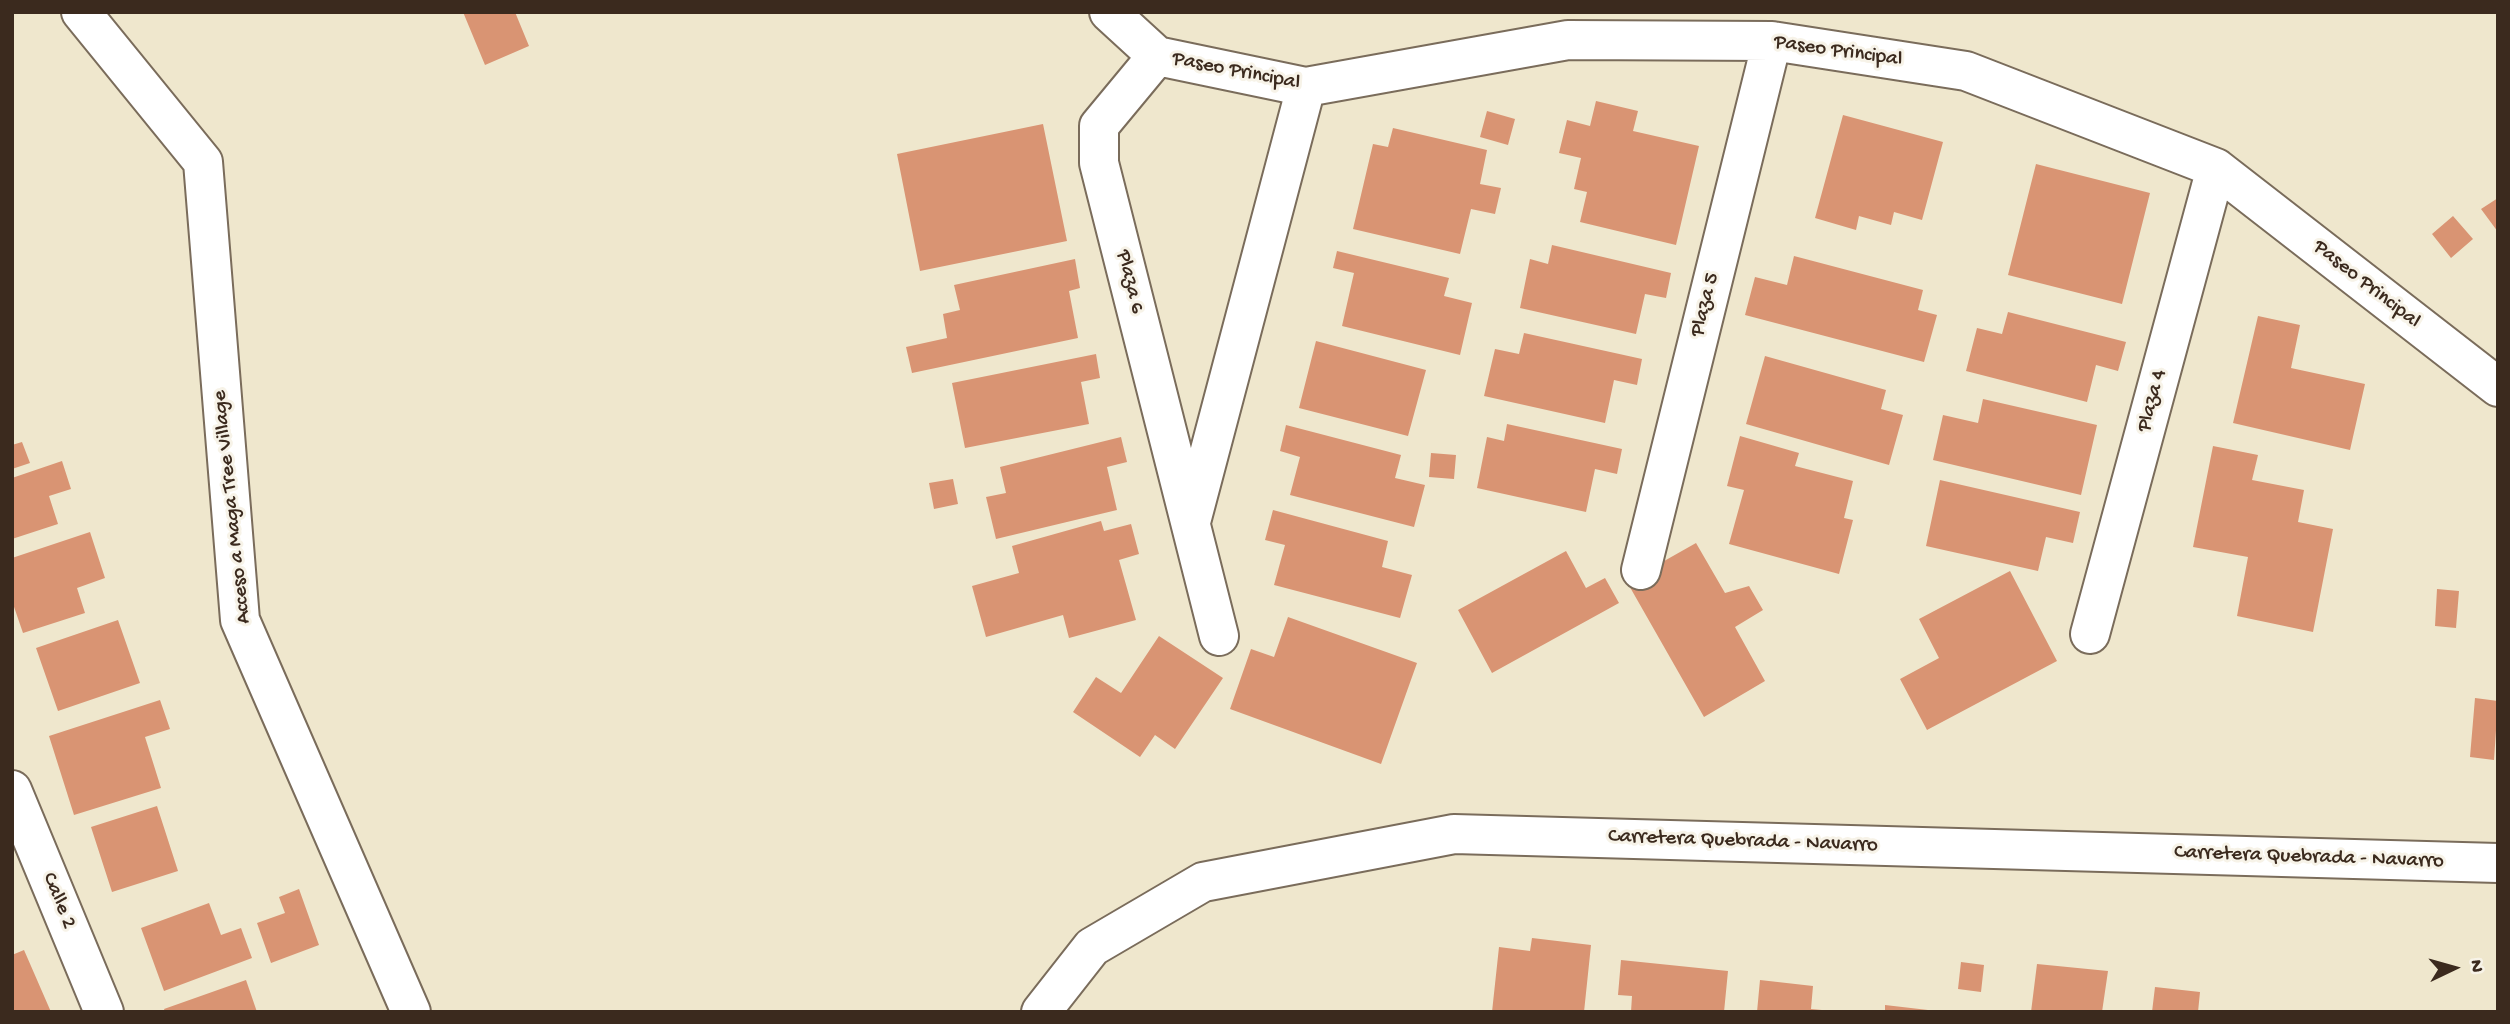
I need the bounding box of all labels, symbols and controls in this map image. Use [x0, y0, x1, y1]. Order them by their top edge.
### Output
street label: Paseo Principal [1772, 31, 1904, 73]
street label: Paseo Principal [1170, 47, 1302, 97]
street label: Paseo Principal [2307, 235, 2425, 335]
street label: Plaza 6 [1109, 248, 1149, 316]
street label: Plaza 5 [1686, 271, 1726, 339]
street label: Plaza 4 [2133, 367, 2173, 435]
street label: Acceso a Maga Tree Village [208, 389, 258, 625]
street label: Carretera Quebrada - Navarro [1608, 825, 1878, 859]
street label: Carretera Quebrada - Navarro [2174, 841, 2444, 875]
street label: Calle 2 [35, 869, 81, 933]
north arrow [2419, 933, 2489, 1003]
text: N [2463, 959, 2487, 973]

